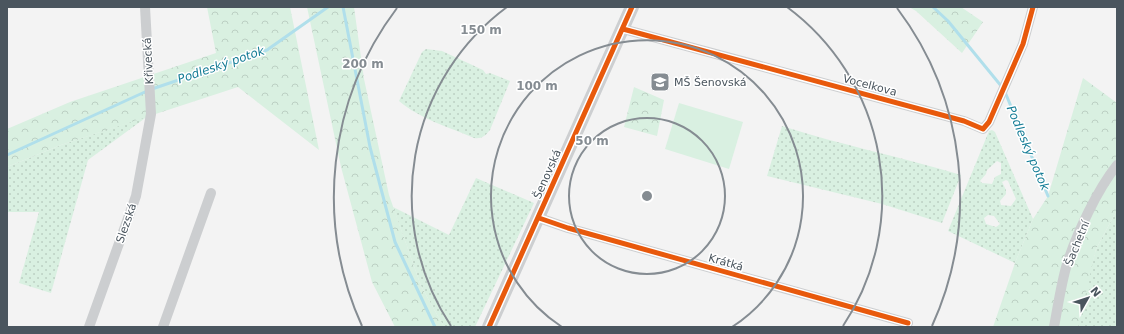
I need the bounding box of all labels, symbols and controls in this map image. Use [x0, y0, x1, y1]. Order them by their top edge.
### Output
text: 150 m [460, 23, 502, 37]
street label: Křivecká [141, 37, 156, 85]
water label: Podleský potok [176, 43, 267, 86]
text: 200 m [342, 57, 384, 71]
school or university icon: MŠ Šenovská [649, 71, 671, 93]
street label: Vocelkova [842, 72, 898, 99]
place label: MŠ Šenovská [674, 76, 747, 89]
text: 100 m [516, 79, 558, 93]
water label: Podleský potok [1004, 103, 1053, 194]
text: 50 m [575, 134, 609, 148]
street label: Šenovská [531, 148, 564, 201]
centre of rings [640, 189, 654, 203]
street label: Slezská [114, 202, 139, 245]
street label: Šachetní [1062, 218, 1093, 268]
street label: Krátká [707, 251, 745, 274]
north arrow [1068, 278, 1108, 318]
text: N [1087, 284, 1103, 300]

